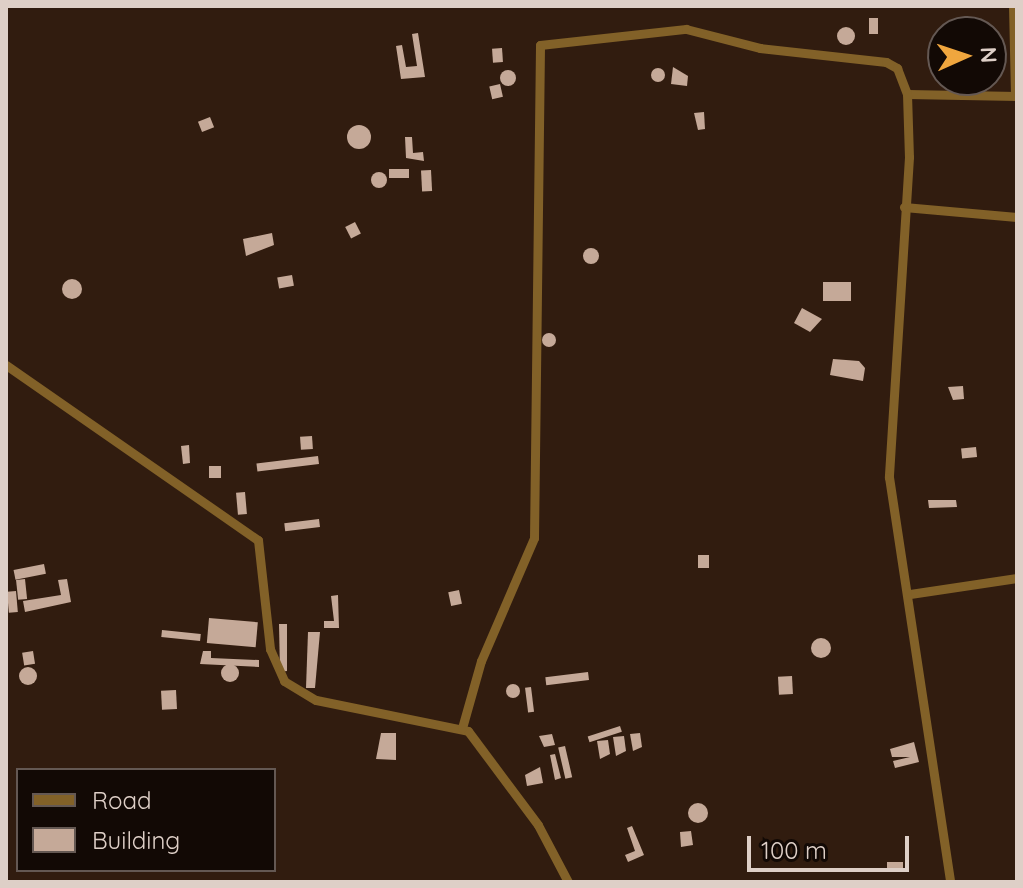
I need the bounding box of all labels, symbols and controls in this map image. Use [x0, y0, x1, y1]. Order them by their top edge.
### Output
north arrow [927, 16, 1007, 96]
text: N [975, 46, 1003, 64]
legend [16, 768, 276, 872]
text: Road [92, 785, 152, 815]
scale bar [751, 820, 913, 870]
text: Building [92, 825, 180, 855]
text: 100 m [761, 835, 827, 865]

